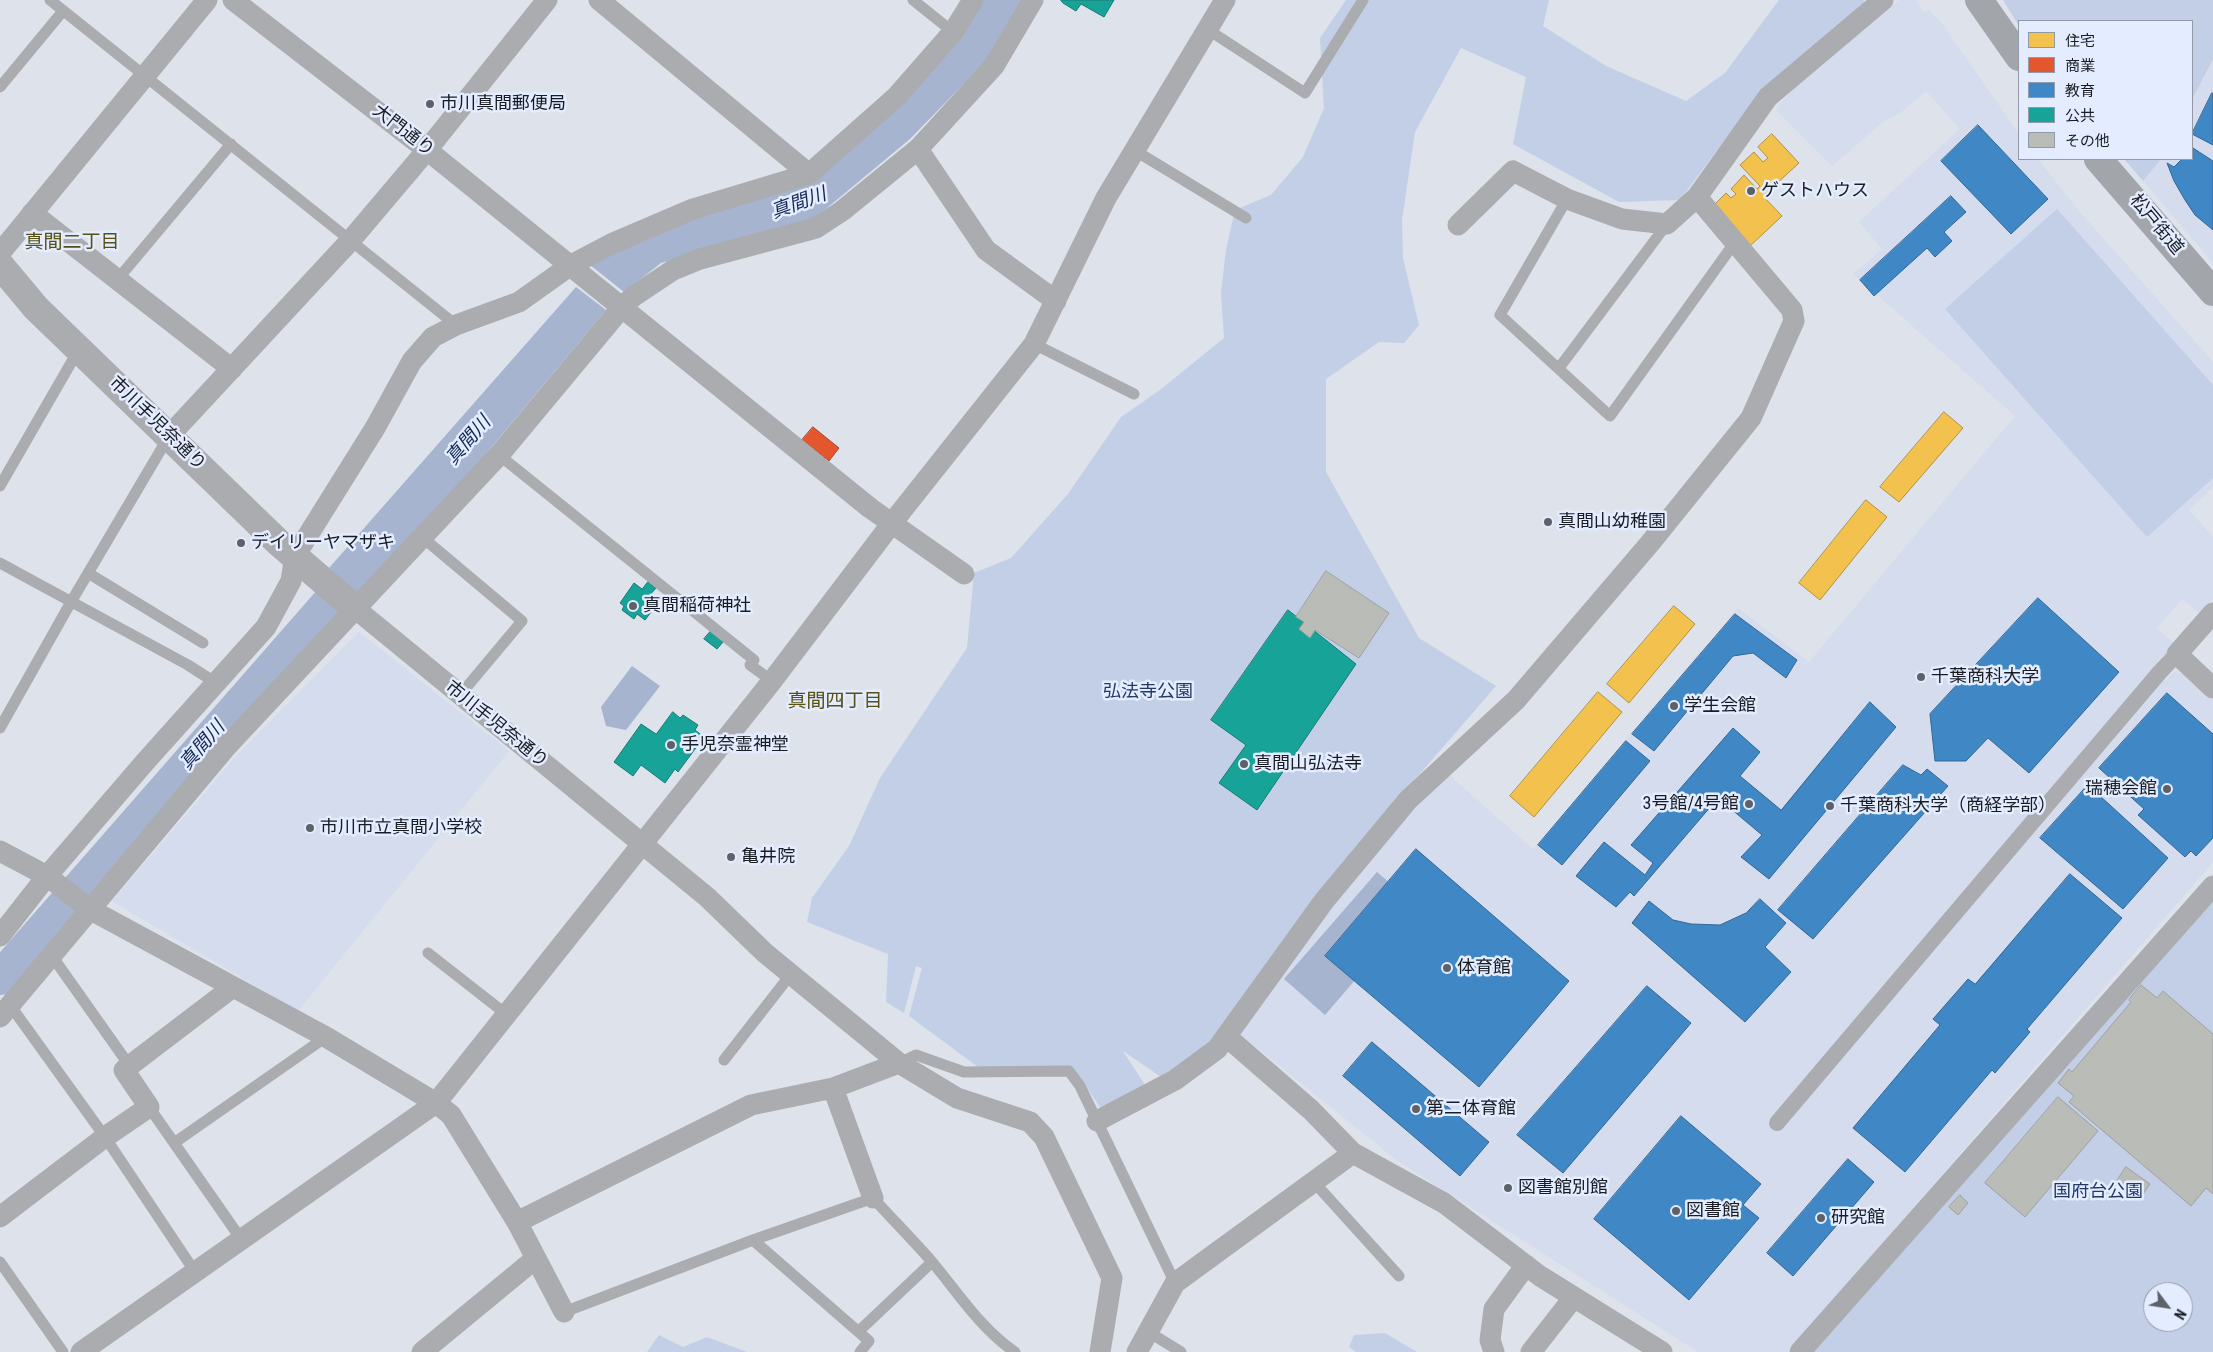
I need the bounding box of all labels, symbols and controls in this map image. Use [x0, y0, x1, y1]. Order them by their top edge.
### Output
legend [2018, 20, 2193, 160]
text: 住宅 [2065, 32, 2095, 50]
text: 商業 [2065, 57, 2095, 75]
text: 教育 [2065, 82, 2095, 100]
place label: 市川真間郵便局 [440, 93, 566, 115]
marker: 市川真間郵便局 [424, 98, 436, 110]
street label: 大門通り [368, 100, 438, 162]
text: 公共 [2065, 107, 2095, 125]
text: その他 [2065, 132, 2110, 150]
place label: ゲストハウス [1761, 180, 1869, 202]
water label: 真間川 [768, 184, 830, 224]
marker: ゲストハウス [1745, 185, 1757, 197]
street label: 松戸街道 [2125, 190, 2187, 260]
district label: 真間二丁目 [25, 232, 119, 254]
street label: 市川手児奈通り [104, 372, 210, 476]
water label: 真間川 [442, 412, 496, 470]
place label: 真間山幼稚園 [1558, 511, 1666, 533]
marker: 真間山幼稚園 [1542, 516, 1554, 528]
place label: デイリーヤマザキ [251, 532, 395, 554]
marker: デイリーヤマザキ [235, 537, 247, 549]
place label: 真間稲荷神社 [643, 595, 751, 617]
marker: 真間稲荷神社 [627, 600, 639, 612]
place label: 千葉商科大学 [1931, 666, 2039, 688]
marker: 千葉商科大学 [1915, 671, 1927, 683]
street label: 市川手児奈通り [440, 677, 552, 773]
park label: 弘法寺公園 [1103, 681, 1193, 703]
district label: 真間四丁目 [788, 691, 882, 713]
place label: 学生会館 [1684, 695, 1756, 717]
marker: 学生会館 [1668, 700, 1680, 712]
water label: 真間川 [176, 717, 230, 775]
place label: 手児奈霊神堂 [681, 734, 789, 756]
marker: 手児奈霊神堂 [665, 739, 677, 751]
place label: 真間山弘法寺 [1254, 753, 1362, 775]
marker: 真間山弘法寺 [1238, 758, 1250, 770]
place label: 瑞穂会館 [2085, 778, 2157, 800]
marker: 瑞穂会館 [2161, 783, 2173, 795]
place label: 3号館/4号館 [1643, 793, 1739, 815]
place label: 千葉商科大学（商経学部） [1840, 795, 2056, 817]
marker: 3号館/4号館 [1743, 798, 1755, 810]
marker: 千葉商科大学（商経学部） [1824, 800, 1836, 812]
place label: 市川市立真間小学校 [320, 817, 482, 839]
marker: 市川市立真間小学校 [304, 822, 316, 834]
place label: 亀井院 [741, 846, 795, 868]
marker: 亀井院 [725, 851, 737, 863]
place label: 体育館 [1457, 957, 1511, 979]
marker: 体育館 [1441, 962, 1453, 974]
place label: 第二体育館 [1426, 1098, 1516, 1120]
marker: 第二体育館 [1410, 1103, 1422, 1115]
place label: 図書館別館 [1518, 1177, 1608, 1199]
park label: 国府台公園 [2053, 1181, 2143, 1203]
marker: 図書館別館 [1502, 1182, 1514, 1194]
place label: 図書館 [1686, 1200, 1740, 1222]
marker: 図書館 [1670, 1205, 1682, 1217]
place label: 研究館 [1831, 1207, 1885, 1229]
marker: 研究館 [1815, 1212, 1827, 1224]
north arrow [2143, 1282, 2193, 1332]
text: N [2171, 1306, 2189, 1322]

